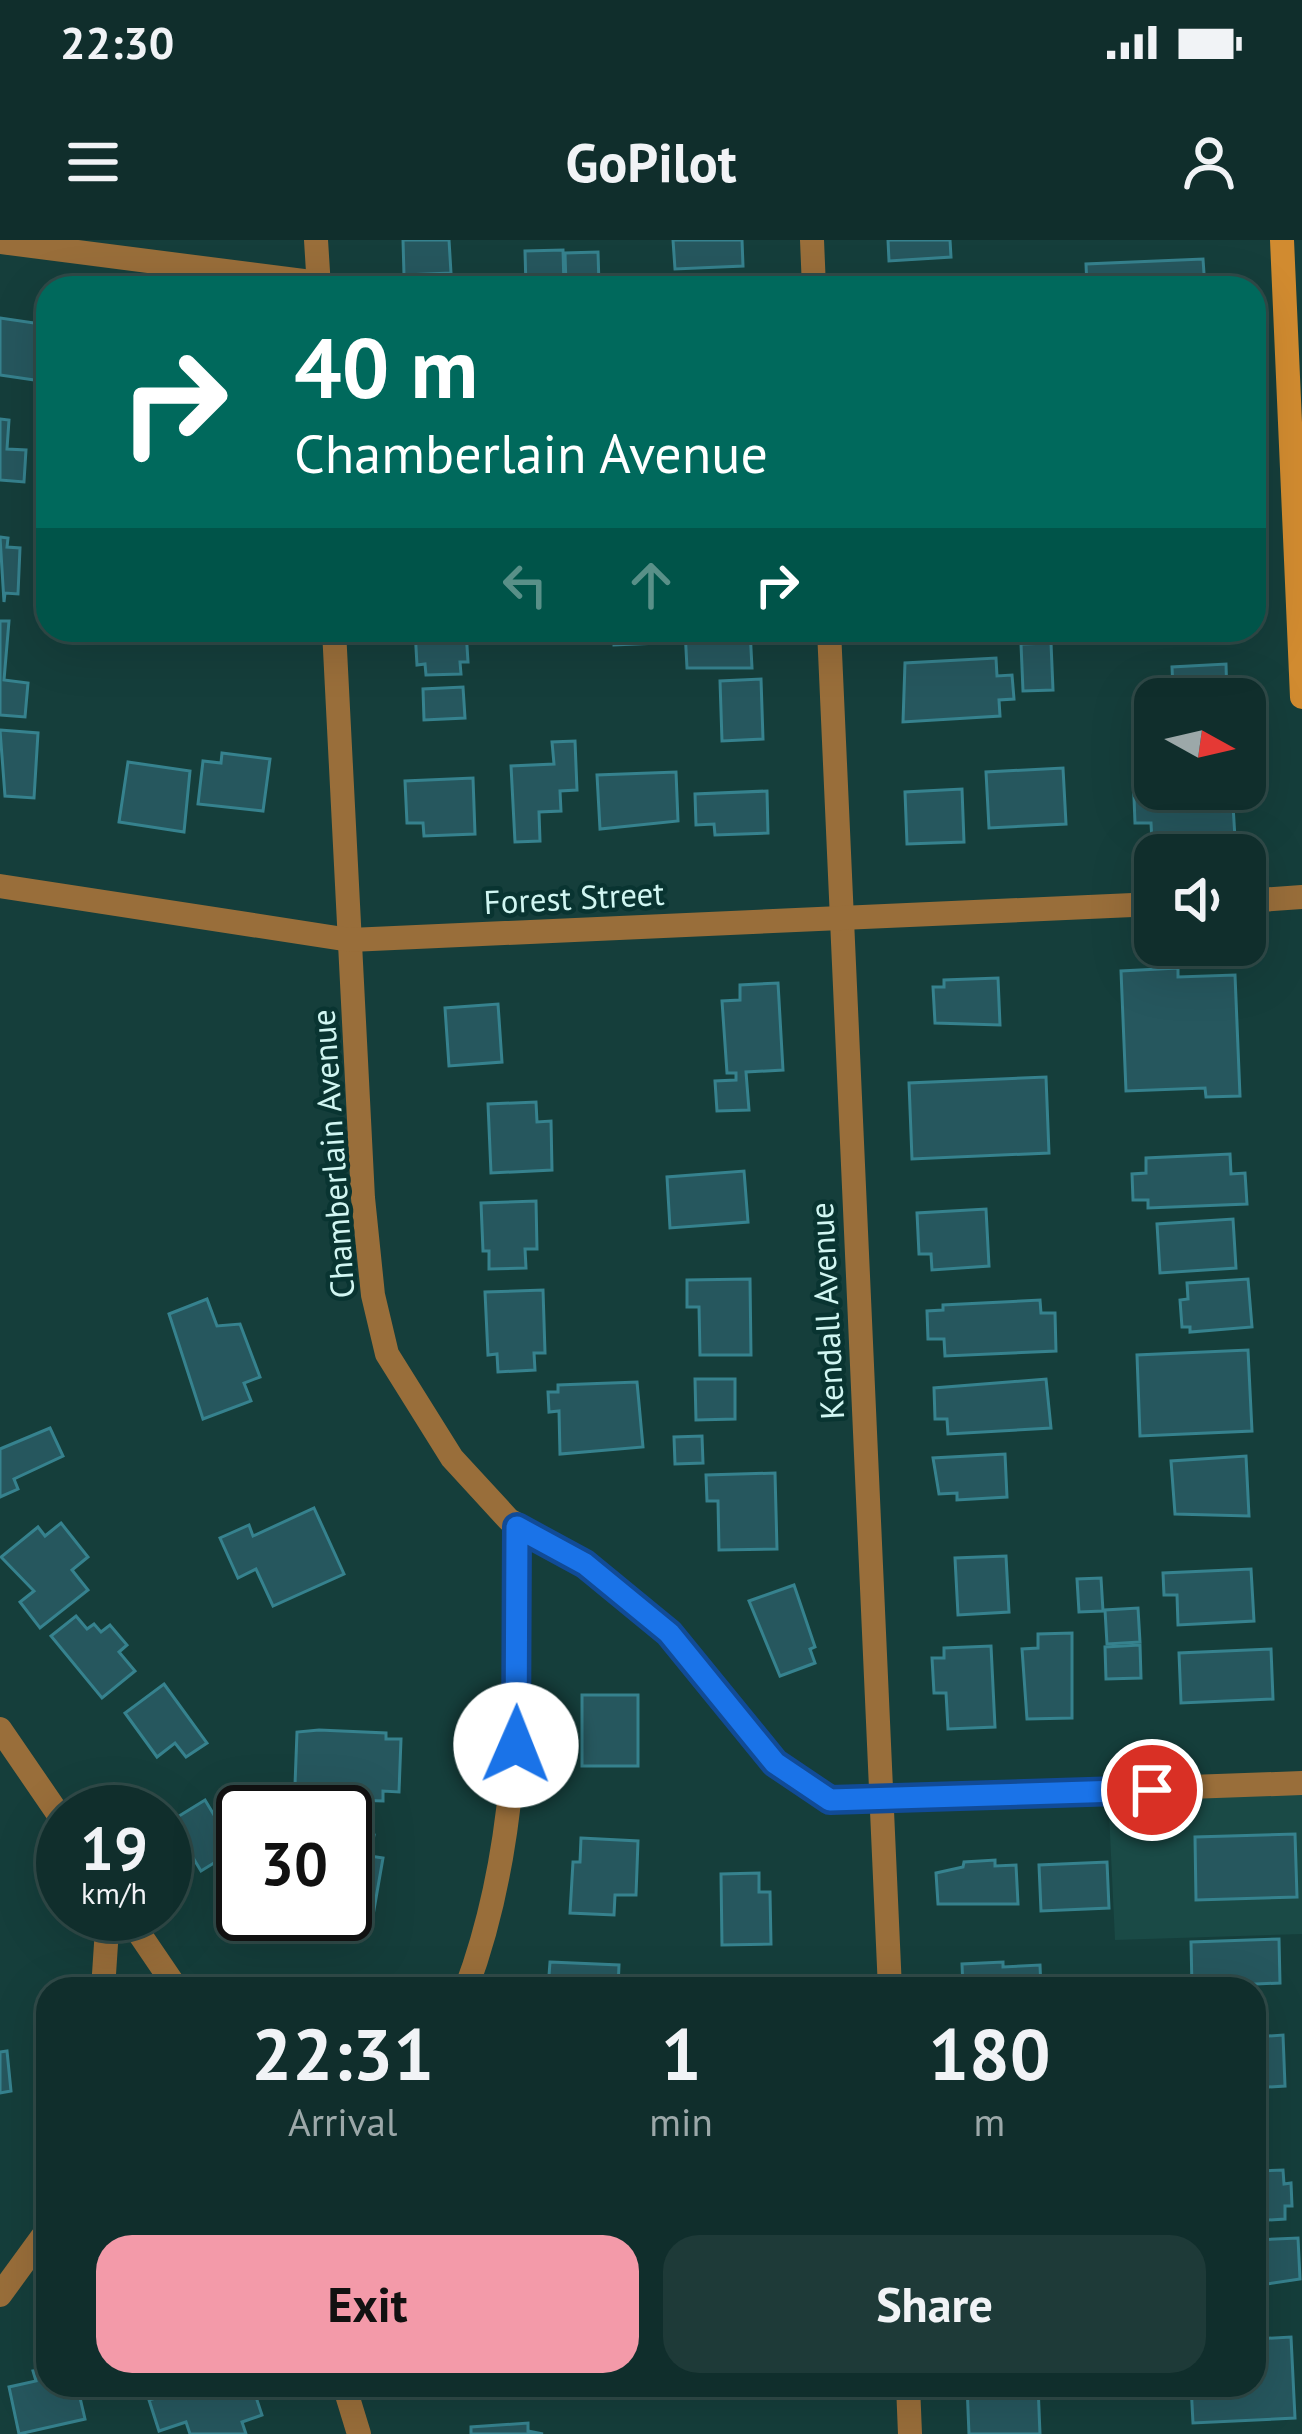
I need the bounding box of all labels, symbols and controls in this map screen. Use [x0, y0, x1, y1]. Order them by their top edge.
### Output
text: 22:30 [60, 13, 174, 71]
text: GoPilot [565, 127, 737, 197]
icon: menu [60, 129, 126, 195]
icon: person [1176, 129, 1242, 195]
text: 40 m [294, 312, 478, 421]
icon: right [96, 324, 252, 480]
text: Chamberlain Avenue [294, 418, 768, 488]
icon: left [492, 552, 558, 618]
icon: ahead [618, 552, 684, 618]
icon: right [744, 552, 810, 618]
north arrow [1134, 678, 1266, 810]
map controls [1134, 678, 1266, 966]
button: sound [1134, 834, 1266, 966]
street label: Forest Street [483, 871, 665, 923]
street label: Chamberlain Avenue [300, 1008, 364, 1300]
street label: Kendall Avenue [799, 1201, 853, 1421]
position arrow [453, 1682, 579, 1808]
pin [1101, 1739, 1203, 1841]
icon: arrive [1119, 1757, 1185, 1823]
speed limit sign: 30 [216, 1785, 372, 1941]
text: 19 [80, 1809, 148, 1887]
text: km/h [81, 1873, 147, 1912]
text: 22:31 [251, 2007, 434, 2100]
text: 1 [661, 2007, 702, 2100]
text: 180 [928, 2007, 1051, 2100]
text: Arrival [288, 2096, 397, 2147]
text: min [649, 2096, 713, 2147]
text: m [974, 2096, 1005, 2147]
button: Exit [96, 2235, 639, 2373]
button: Share [663, 2235, 1206, 2373]

